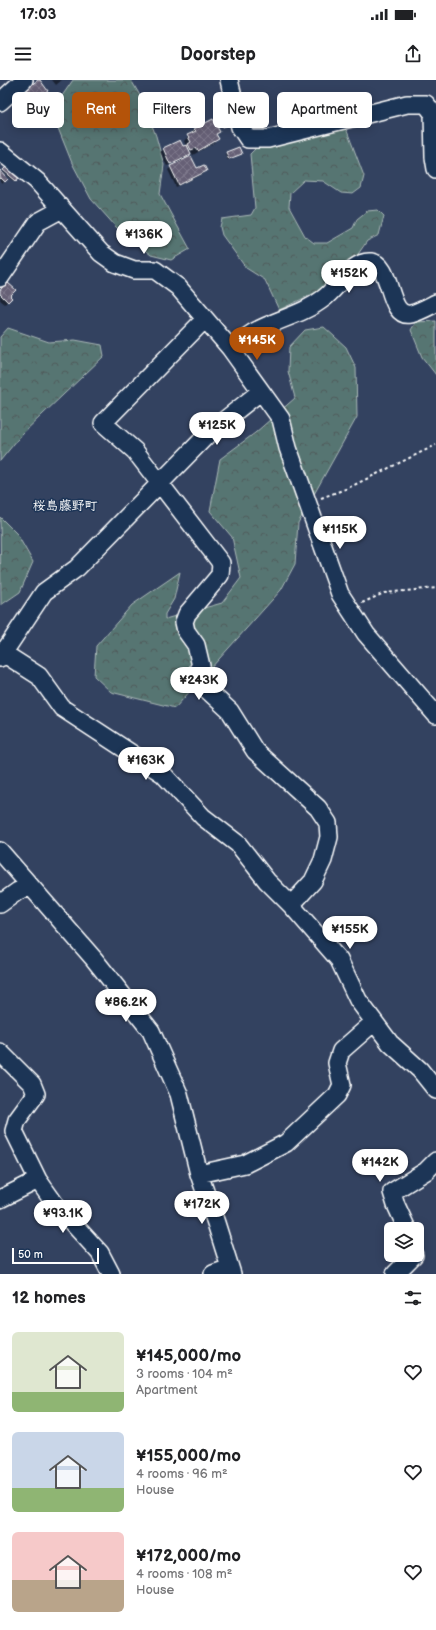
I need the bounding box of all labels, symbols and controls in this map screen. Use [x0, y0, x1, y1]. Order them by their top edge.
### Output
text: 17:03 [20, 5, 56, 24]
icon: menu [12, 43, 34, 65]
icon: share [402, 43, 424, 65]
text: Doorstep [180, 44, 256, 65]
chip: Buy [12, 92, 64, 128]
chip: Rent [72, 92, 130, 128]
chip: Filters [138, 92, 205, 128]
chip: New [213, 92, 269, 128]
chip: Apartment [277, 92, 372, 128]
pin: ¥136K [116, 221, 172, 255]
text: ¥136K [125, 226, 163, 242]
pin: ¥152K [321, 260, 377, 294]
text: ¥152K [330, 265, 368, 281]
pin: ¥145K [229, 327, 285, 361]
text: ¥145K [238, 332, 276, 348]
pin: ¥125K [189, 412, 245, 446]
text: ¥125K [198, 417, 236, 433]
district label: 桜島藤野町 [32, 498, 98, 514]
pin: ¥115K [312, 516, 368, 550]
text: ¥115K [322, 521, 358, 537]
pin: ¥243K [171, 667, 227, 701]
text: ¥243K [179, 672, 219, 688]
pin: ¥163K [118, 747, 174, 781]
text: ¥163K [127, 752, 165, 768]
pin: ¥155K [322, 916, 378, 950]
text: ¥155K [331, 921, 369, 937]
pin: ¥86.2K [93, 989, 159, 1023]
text: ¥86.2K [104, 994, 148, 1010]
pin: ¥142K [352, 1149, 408, 1183]
text: ¥142K [361, 1154, 399, 1170]
pin: ¥172K [174, 1191, 230, 1225]
text: ¥172K [183, 1196, 221, 1212]
pin: ¥93.1K [30, 1200, 96, 1234]
text: ¥93.1K [43, 1205, 83, 1221]
map controls [384, 1222, 424, 1262]
button: layers [384, 1222, 424, 1262]
scale bar [12, 1246, 99, 1265]
text: 50 m [18, 1248, 43, 1261]
icon: filters [402, 1287, 424, 1309]
text: 12 homes [12, 1288, 86, 1308]
text: ¥145,000/mo [136, 1346, 241, 1366]
icon: home [44, 1348, 92, 1396]
icon: heart [402, 1361, 424, 1383]
text: 3 rooms · 104 m² [136, 1366, 233, 1382]
text: Apartment [136, 1382, 197, 1398]
text: ¥155,000/mo [136, 1446, 241, 1466]
icon: home [44, 1448, 92, 1496]
icon: heart [402, 1461, 424, 1483]
text: 4 rooms · 96 m² [136, 1466, 228, 1482]
text: House [136, 1482, 174, 1498]
text: ¥172,000/mo [136, 1546, 241, 1566]
icon: home [44, 1548, 92, 1596]
icon: heart [402, 1561, 424, 1583]
text: 4 rooms · 108 m² [136, 1566, 232, 1582]
text: House [136, 1582, 174, 1598]

